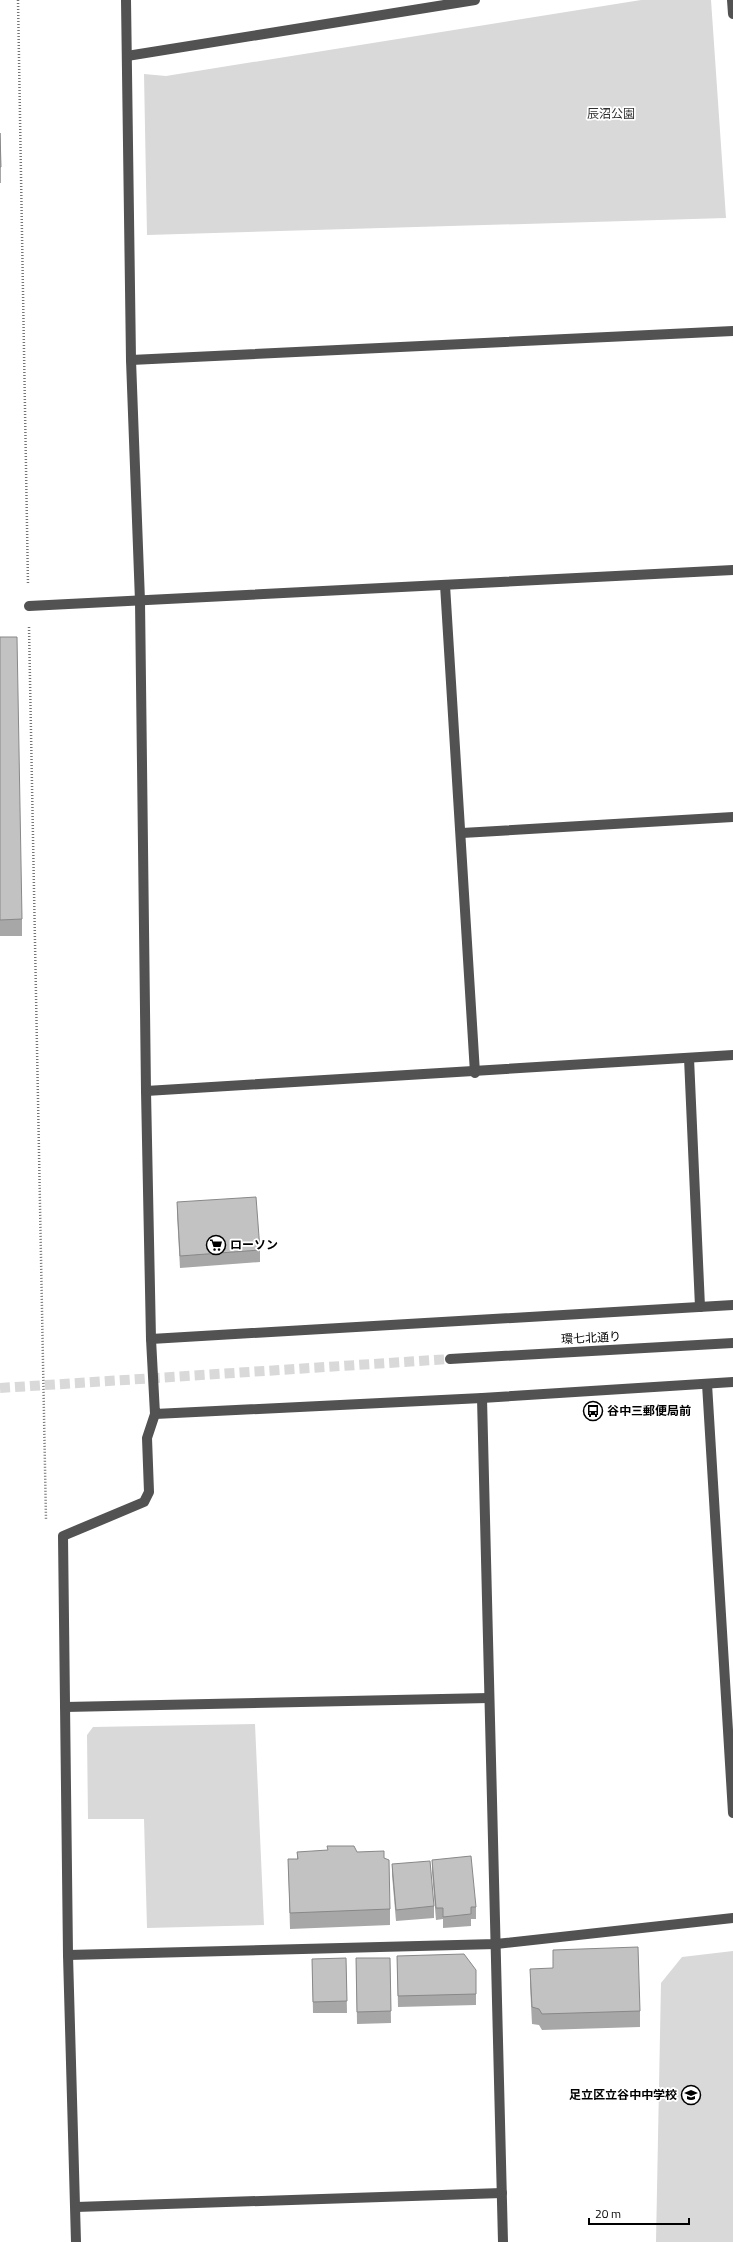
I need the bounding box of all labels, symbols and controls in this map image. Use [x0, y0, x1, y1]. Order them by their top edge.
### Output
park label: 辰沼公園 [587, 104, 635, 123]
supermarket icon: ローソン [205, 1234, 227, 1256]
place label: ローソン [230, 1235, 278, 1254]
street label: 環七北通り [561, 1326, 621, 1349]
bus stop icon: 谷中三郵便局前 [582, 1400, 604, 1422]
place label: 谷中三郵便局前 [607, 1401, 691, 1420]
school or university icon: 足立区立谷中中学校 [680, 2084, 702, 2106]
place label: 足立区立谷中中学校 [569, 2085, 677, 2104]
scale bar [589, 2200, 689, 2226]
text: 20 m [595, 2204, 621, 2223]

